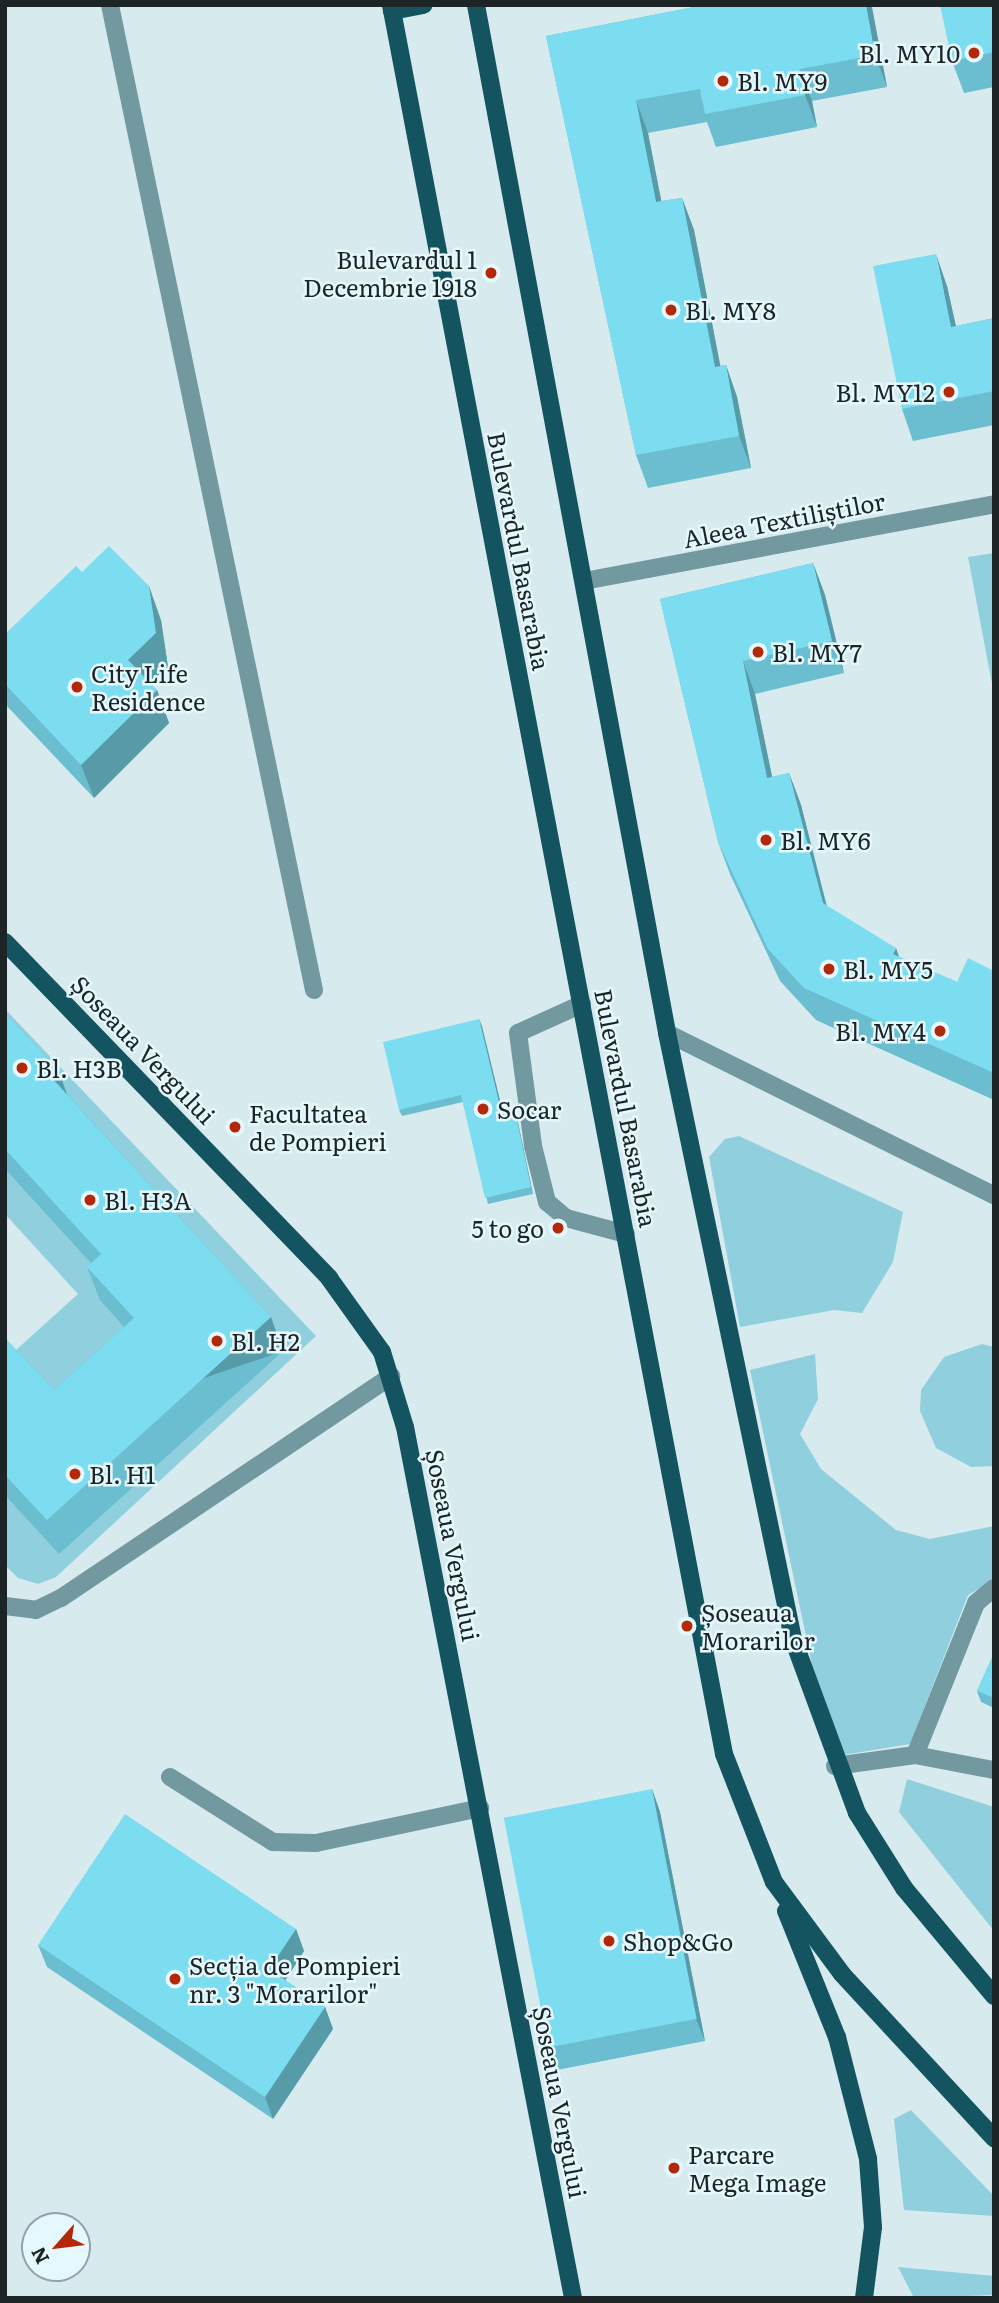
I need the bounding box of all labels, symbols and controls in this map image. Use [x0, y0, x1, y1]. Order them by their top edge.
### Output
place label: Bl. MY10 [859, 39, 960, 67]
marker: Bl. MY10 [966, 45, 982, 61]
place label: Bl. MY9 [737, 67, 827, 95]
marker: Bl. MY9 [715, 73, 731, 89]
place label: Bulevardul 1 Decembrie 1918 [303, 245, 477, 301]
marker: Bulevardul 1 Decembrie 1918 [483, 265, 499, 281]
place label: Bl. MY8 [685, 296, 776, 324]
marker: Bl. MY8 [663, 302, 679, 318]
place label: Bl. MY12 [835, 378, 935, 406]
marker: Bl. MY12 [941, 384, 957, 400]
street label: Bulevardul Basarabia [483, 429, 557, 673]
street label: Aleea Textiliștilor [681, 485, 887, 553]
place label: Bl. MY7 [772, 638, 862, 666]
marker: Bl. MY7 [750, 644, 766, 660]
place label: City Life Residence [91, 659, 205, 715]
marker: City Life Residence [69, 679, 85, 695]
place label: Bl. MY6 [780, 826, 871, 854]
marker: Bl. MY6 [758, 832, 774, 848]
place label: Bl. MY5 [843, 955, 933, 983]
marker: Bl. MY5 [821, 961, 837, 977]
street label: Șoseaua Vergului [66, 969, 222, 1129]
street label: Bulevardul Basarabia [590, 986, 664, 1230]
place label: Bl. MY4 [835, 1017, 926, 1045]
marker: Bl. MY4 [932, 1023, 948, 1039]
place label: Bl. H3B [36, 1054, 122, 1082]
marker: Bl. H3B [14, 1060, 30, 1076]
place label: Socar [497, 1095, 561, 1123]
place label: Facultatea de Pompieri [249, 1099, 386, 1155]
marker: Socar [475, 1101, 491, 1117]
marker: Facultatea de Pompieri [227, 1119, 243, 1135]
place label: Bl. H3A [104, 1186, 191, 1214]
marker: Bl. H3A [82, 1192, 98, 1208]
place label: 5 to go [472, 1214, 544, 1242]
marker: 5 to go [550, 1220, 566, 1236]
place label: Bl. H2 [231, 1327, 300, 1355]
marker: Bl. H2 [209, 1333, 225, 1349]
street label: Șoseaua Vergului [421, 1447, 487, 1643]
place label: Bl. H1 [89, 1460, 156, 1488]
marker: Bl. H1 [67, 1466, 83, 1482]
place label: Șoseaua Morarilor [701, 1598, 815, 1654]
marker: Șoseaua Morarilor [679, 1618, 695, 1634]
place label: Shop&Go [623, 1927, 733, 1955]
marker: Shop&Go [601, 1933, 617, 1949]
place label: Secția de Pompieri nr. 3 "Morarilor" [189, 1951, 401, 2007]
marker: Secția de Pompieri nr. 3 "Morarilor" [167, 1971, 183, 1987]
street label: Șoseaua Vergului [528, 2004, 594, 2200]
place label: Parcare Mega Image [688, 2140, 826, 2196]
marker: Parcare Mega Image [666, 2160, 682, 2176]
north arrow [21, 2212, 91, 2282]
text: N [23, 2242, 55, 2270]

